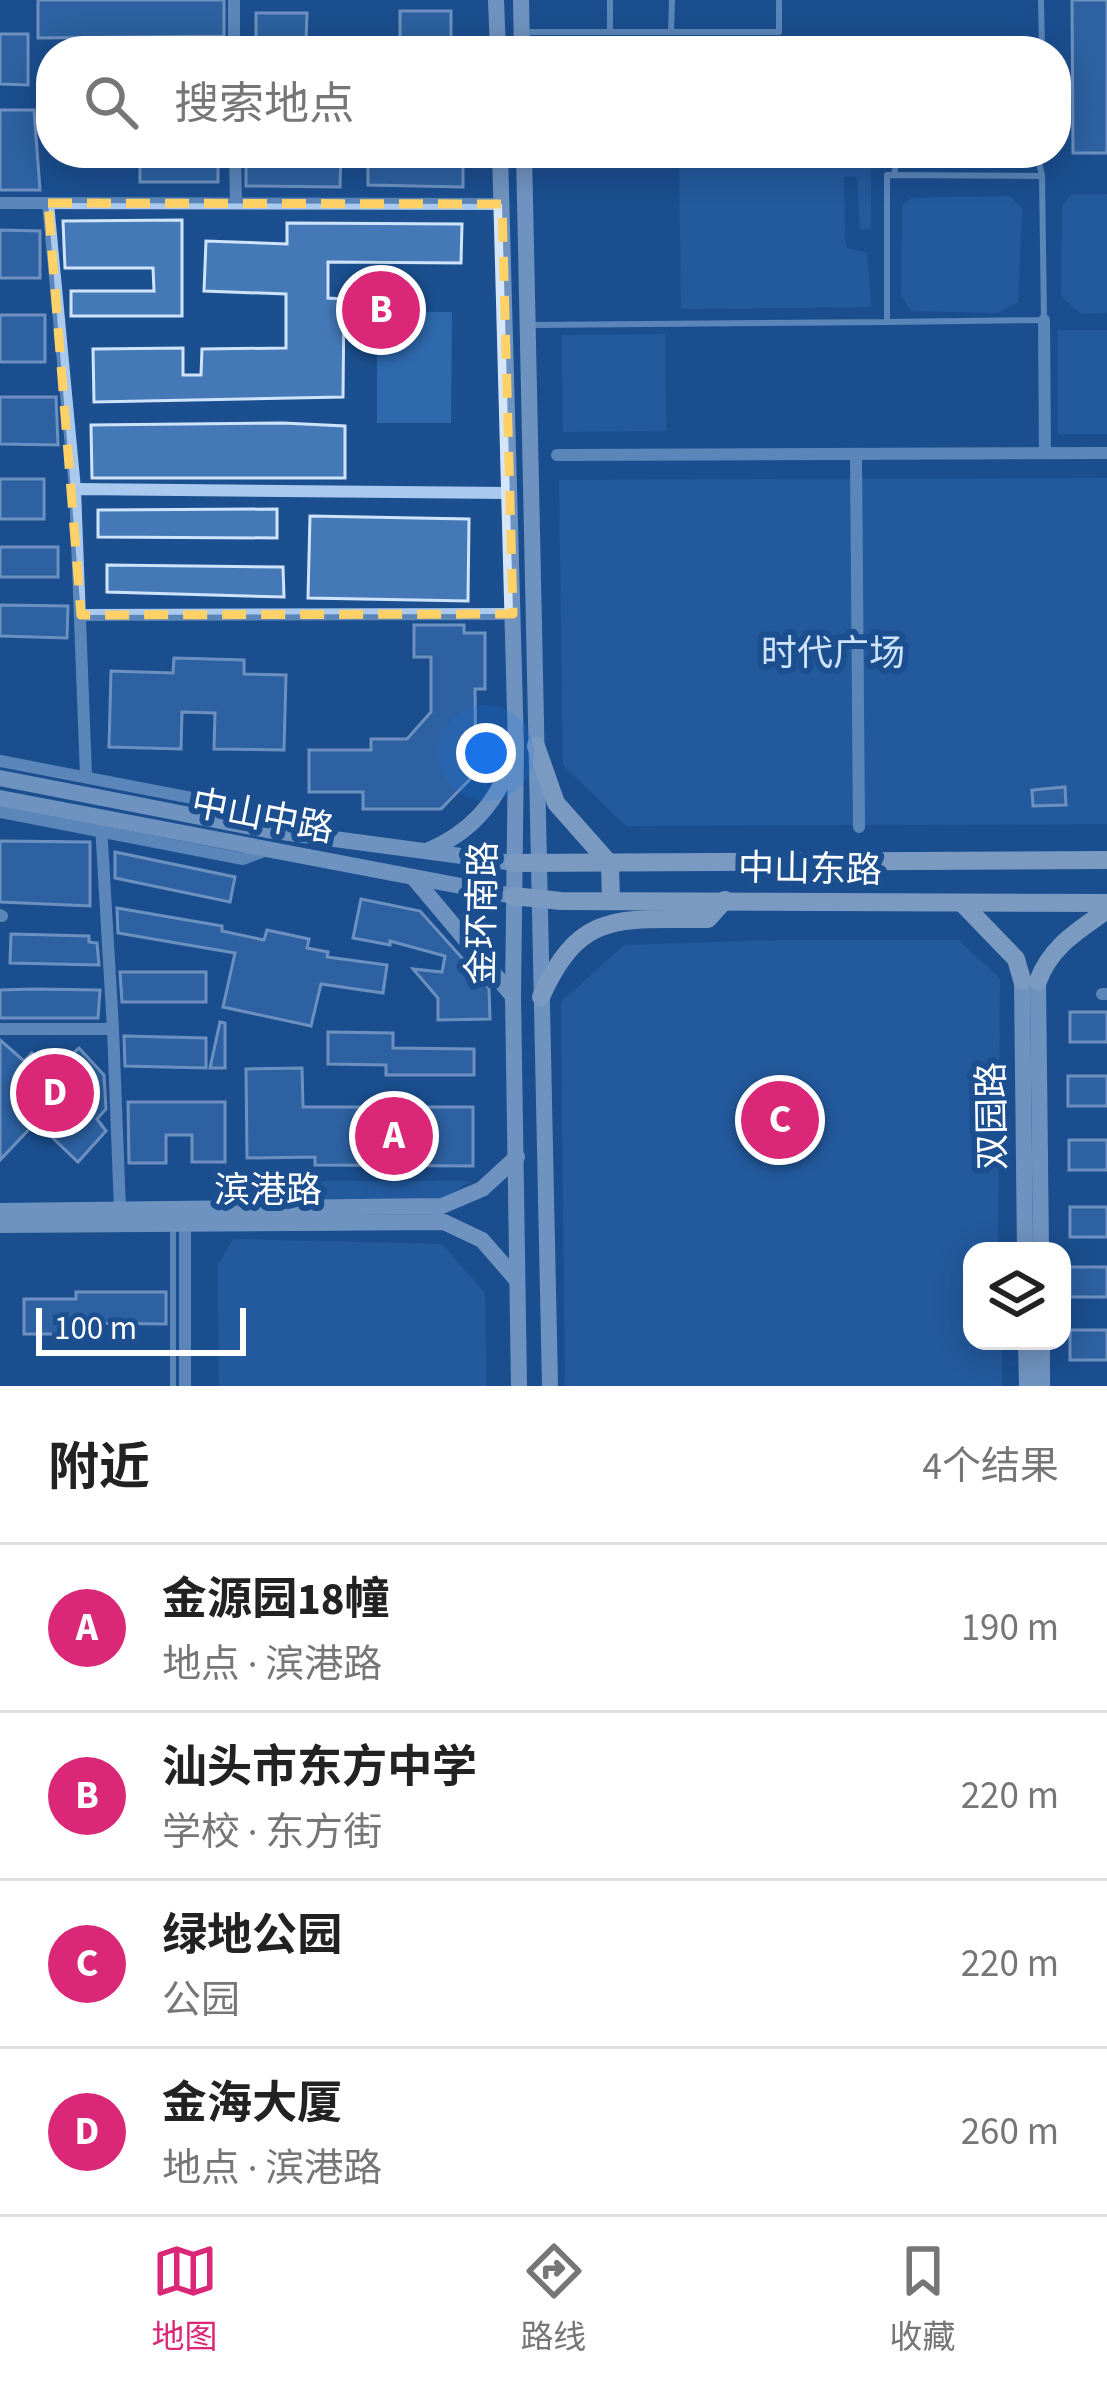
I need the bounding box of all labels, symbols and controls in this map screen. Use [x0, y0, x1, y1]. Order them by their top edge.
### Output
search box [36, 36, 1071, 168]
icon: search [78, 69, 144, 135]
text: 搜索地点 [174, 73, 354, 137]
pin: B [342, 265, 420, 355]
park label: 时代广场 [761, 628, 905, 679]
your location [456, 723, 516, 783]
street label: 中山中路 [187, 778, 338, 855]
street label: 金环南路 [456, 841, 509, 985]
street label: 中山东路 [738, 843, 882, 896]
pin: D [16, 1048, 94, 1138]
street label: 双园路 [966, 1062, 1019, 1170]
pin: C [741, 1075, 819, 1165]
pin: A [355, 1091, 433, 1181]
street label: 滨港路 [214, 1165, 322, 1216]
map controls [963, 1242, 1071, 1350]
button: layers [963, 1242, 1071, 1350]
scale bar [36, 1302, 246, 1355]
text: 100 m [54, 1305, 137, 1352]
text: 附近 [48, 1432, 150, 1504]
text: 4个结果 [923, 1439, 1059, 1495]
text: 金源园18幢 [162, 1568, 390, 1632]
text: A [76, 1600, 98, 1656]
text: 190 m [961, 1600, 1059, 1656]
text: 地点 · 滨港路 [162, 1637, 382, 1693]
text: 汕头市东方中学 [162, 1736, 477, 1800]
text: B [75, 1768, 99, 1824]
text: 220 m [961, 1768, 1059, 1824]
text: 学校 · 东方街 [162, 1805, 382, 1861]
text: 绿地公园 [162, 1904, 342, 1968]
text: C [76, 1936, 98, 1992]
text: 220 m [961, 1936, 1059, 1992]
text: 公园 [162, 1973, 240, 2029]
text: 金海大厦 [162, 2072, 342, 2136]
text: D [75, 2104, 99, 2160]
text: 260 m [961, 2104, 1059, 2160]
text: 地点 · 滨港路 [162, 2141, 382, 2197]
tab: 地图 [152, 2238, 218, 2361]
tab: 路线 [521, 2238, 587, 2361]
tab: 收藏 [890, 2238, 956, 2361]

